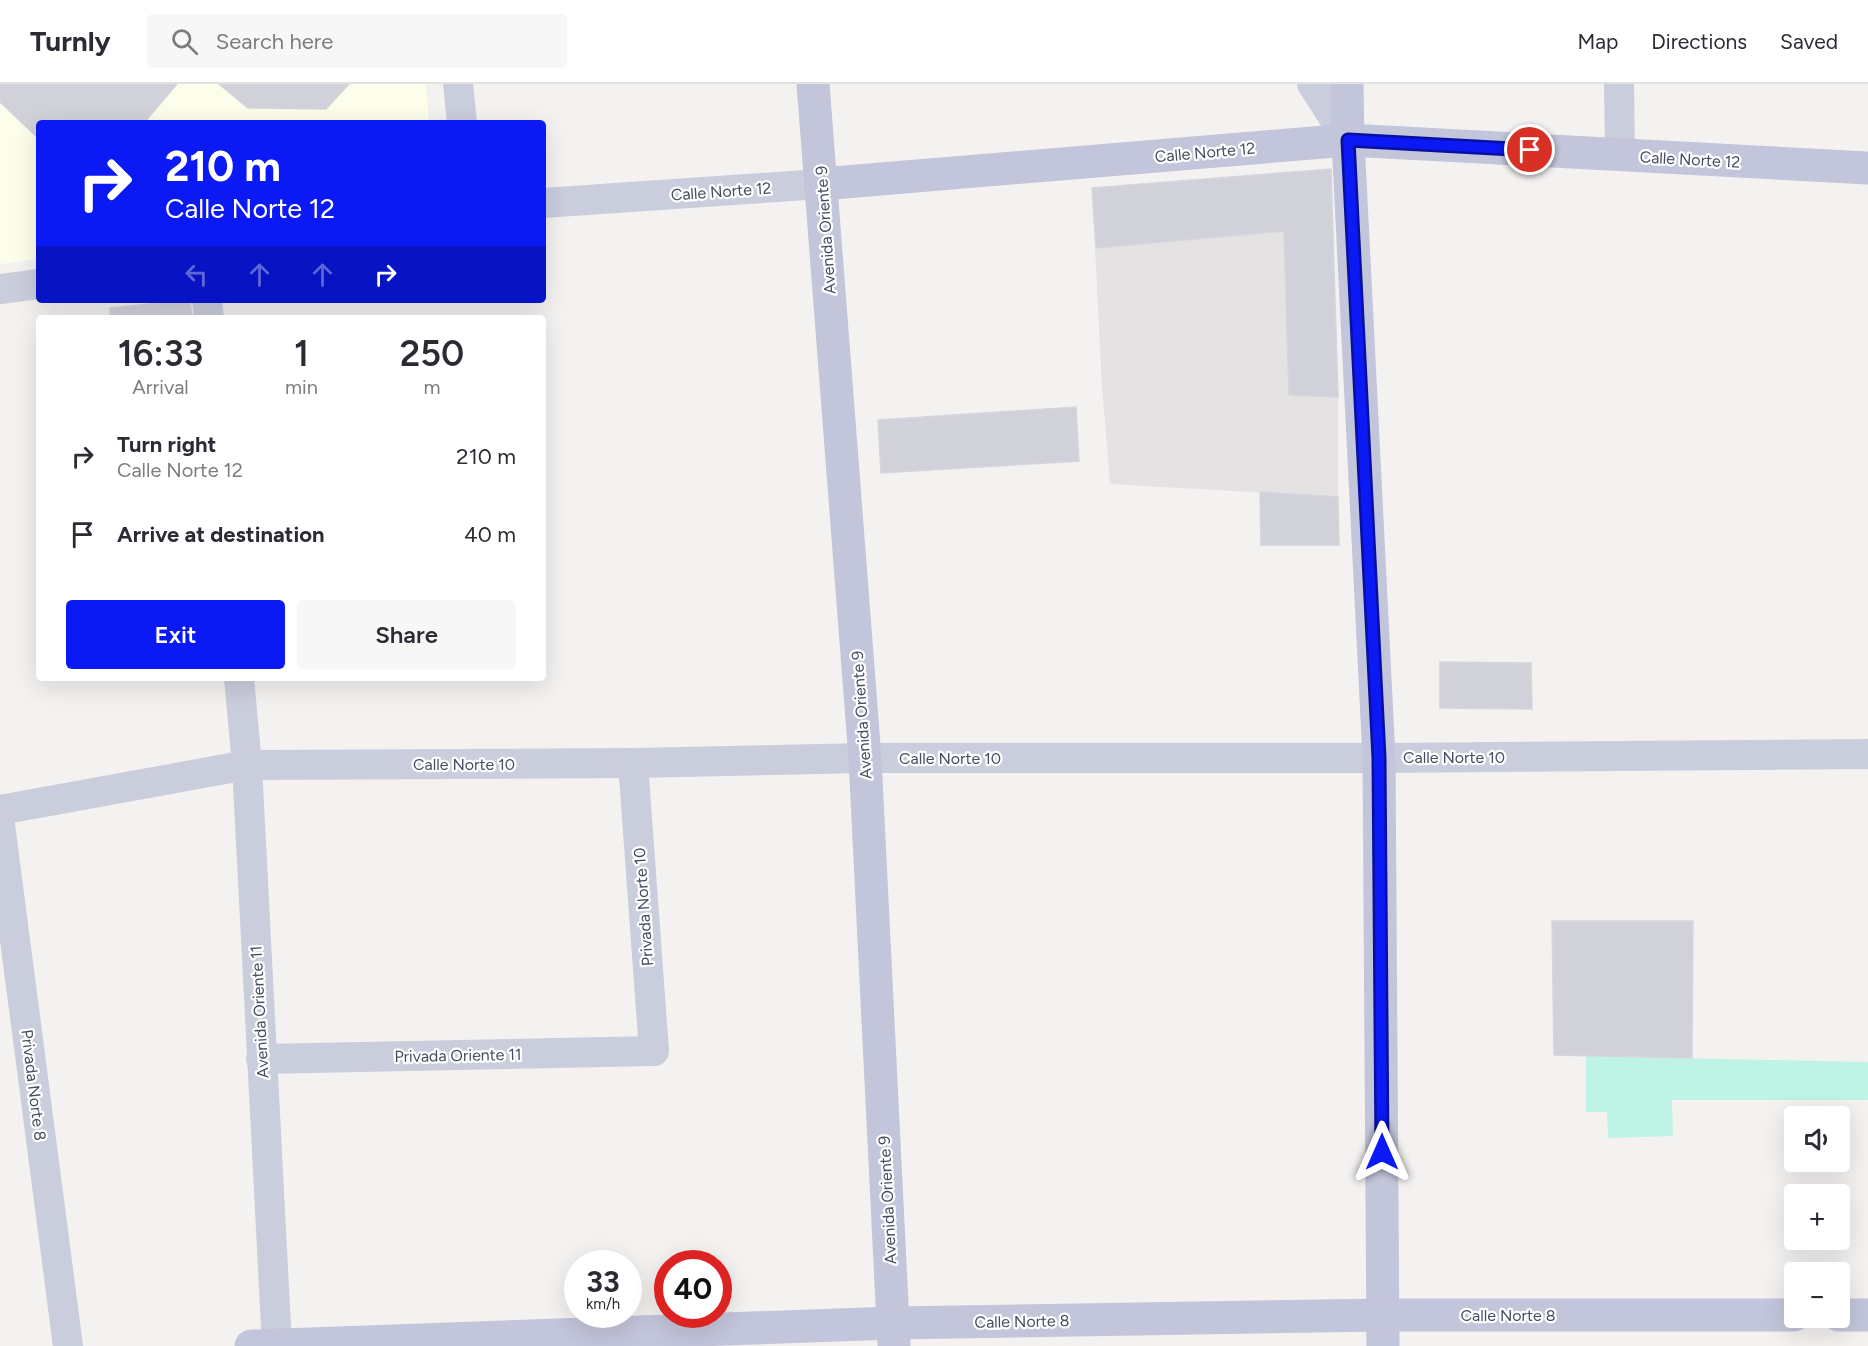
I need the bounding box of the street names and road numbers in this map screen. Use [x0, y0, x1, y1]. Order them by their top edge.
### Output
street label: Calle Norte 12 [1154, 139, 1256, 166]
street label: Calle Norte 12 [1639, 147, 1741, 172]
street label: Avenida Oriente 9 [812, 165, 839, 295]
street label: Calle Norte 12 [670, 179, 772, 204]
street label: Avenida Oriente 9 [848, 650, 875, 780]
street label: Calle Norte 10 [1403, 748, 1505, 767]
street label: Calle Norte 10 [899, 749, 1001, 768]
street label: Calle Norte 10 [413, 755, 515, 774]
street label: Privada Norte 10 [630, 847, 657, 967]
street label: Avenida Oriente 11 [247, 945, 272, 1079]
street label: Privada Norte 8 [17, 1028, 50, 1142]
street label: Privada Oriente 11 [394, 1045, 522, 1066]
street label: Avenida Oriente 9 [875, 1135, 900, 1265]
street label: Calle Norte 8 [1460, 1306, 1556, 1325]
street label: Calle Norte 8 [974, 1311, 1070, 1332]

